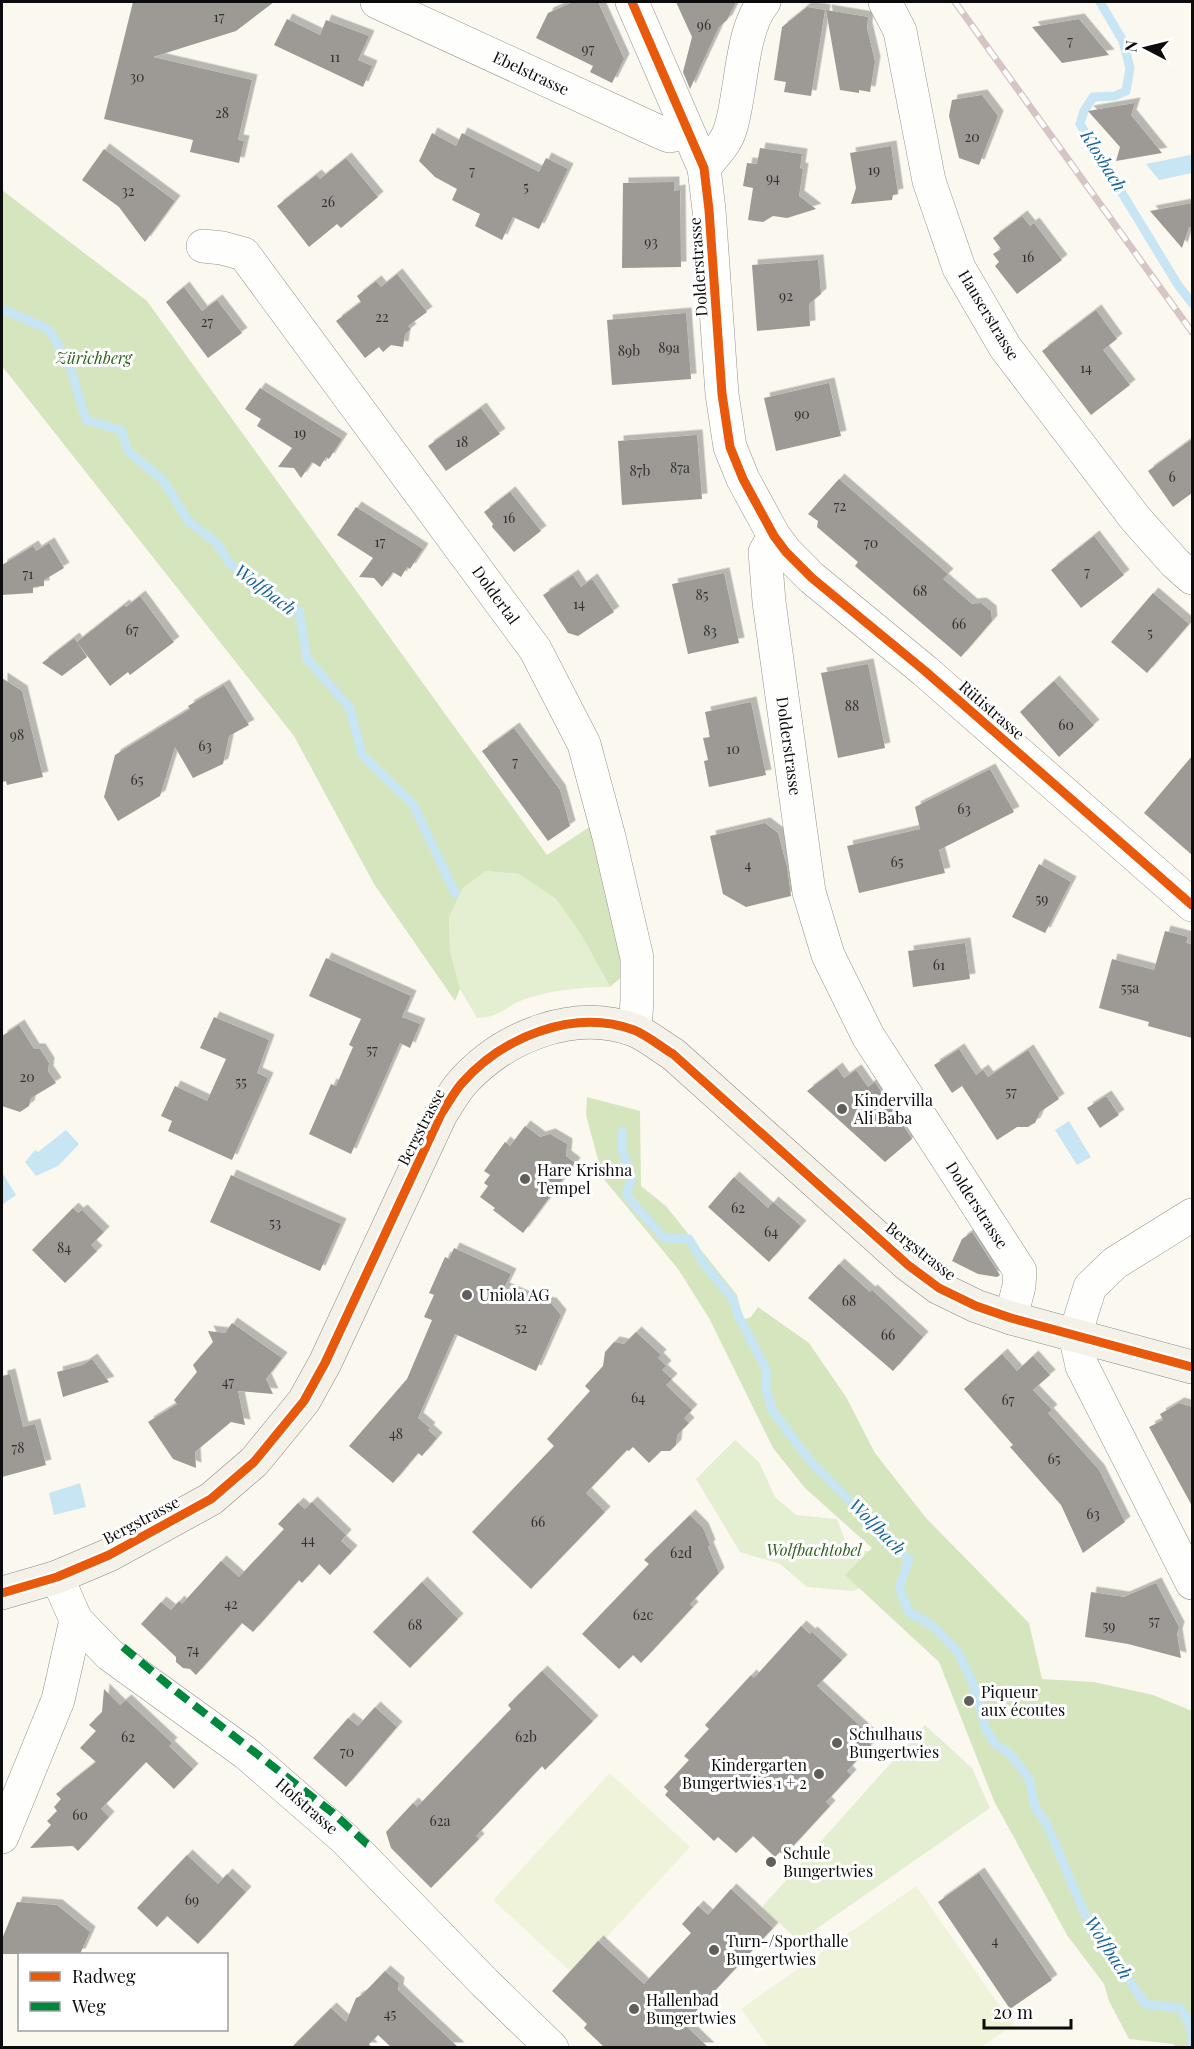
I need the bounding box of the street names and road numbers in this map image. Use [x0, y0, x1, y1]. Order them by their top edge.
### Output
street label: Ebelstrasse [490, 46, 573, 99]
street label: Dolderstrasse [684, 217, 711, 317]
street label: Hauserstrasse [954, 266, 1025, 364]
street label: Doldertal [468, 561, 525, 628]
street label: Rütistrasse [955, 675, 1030, 744]
street label: Dolderstrasse [772, 695, 807, 797]
street label: Bergstrasse [392, 1085, 449, 1169]
street label: Dolderstrasse [942, 1157, 1013, 1252]
street label: Bergstrasse [882, 1217, 961, 1285]
street label: Bergstrasse [99, 1491, 183, 1549]
street label: Hofstrasse [272, 1773, 343, 1839]

